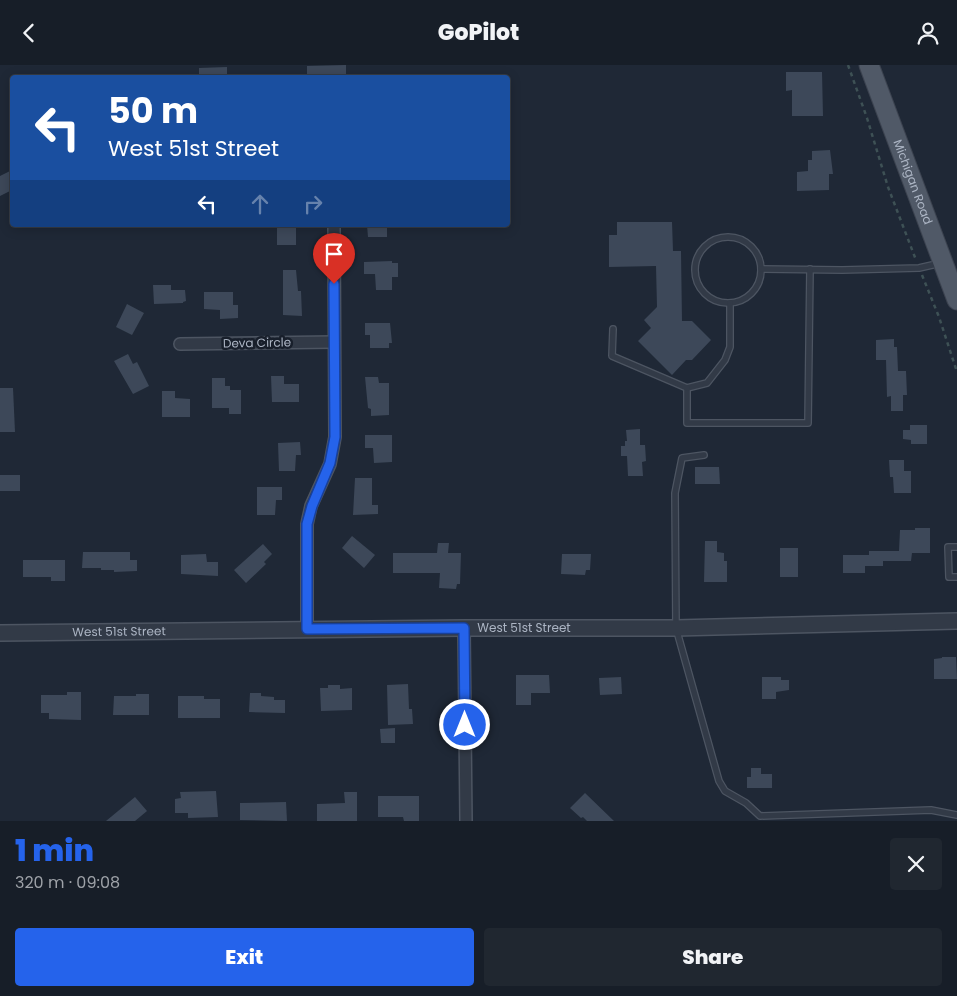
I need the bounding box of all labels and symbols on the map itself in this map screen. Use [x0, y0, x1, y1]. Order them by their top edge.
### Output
street label: Michigan Road [890, 137, 937, 227]
pin [313, 233, 355, 284]
street label: Deva Circle [223, 333, 291, 352]
street label: West 51st Street [477, 619, 571, 636]
street label: West 51st Street [72, 622, 166, 640]
position arrow [438, 698, 490, 750]

